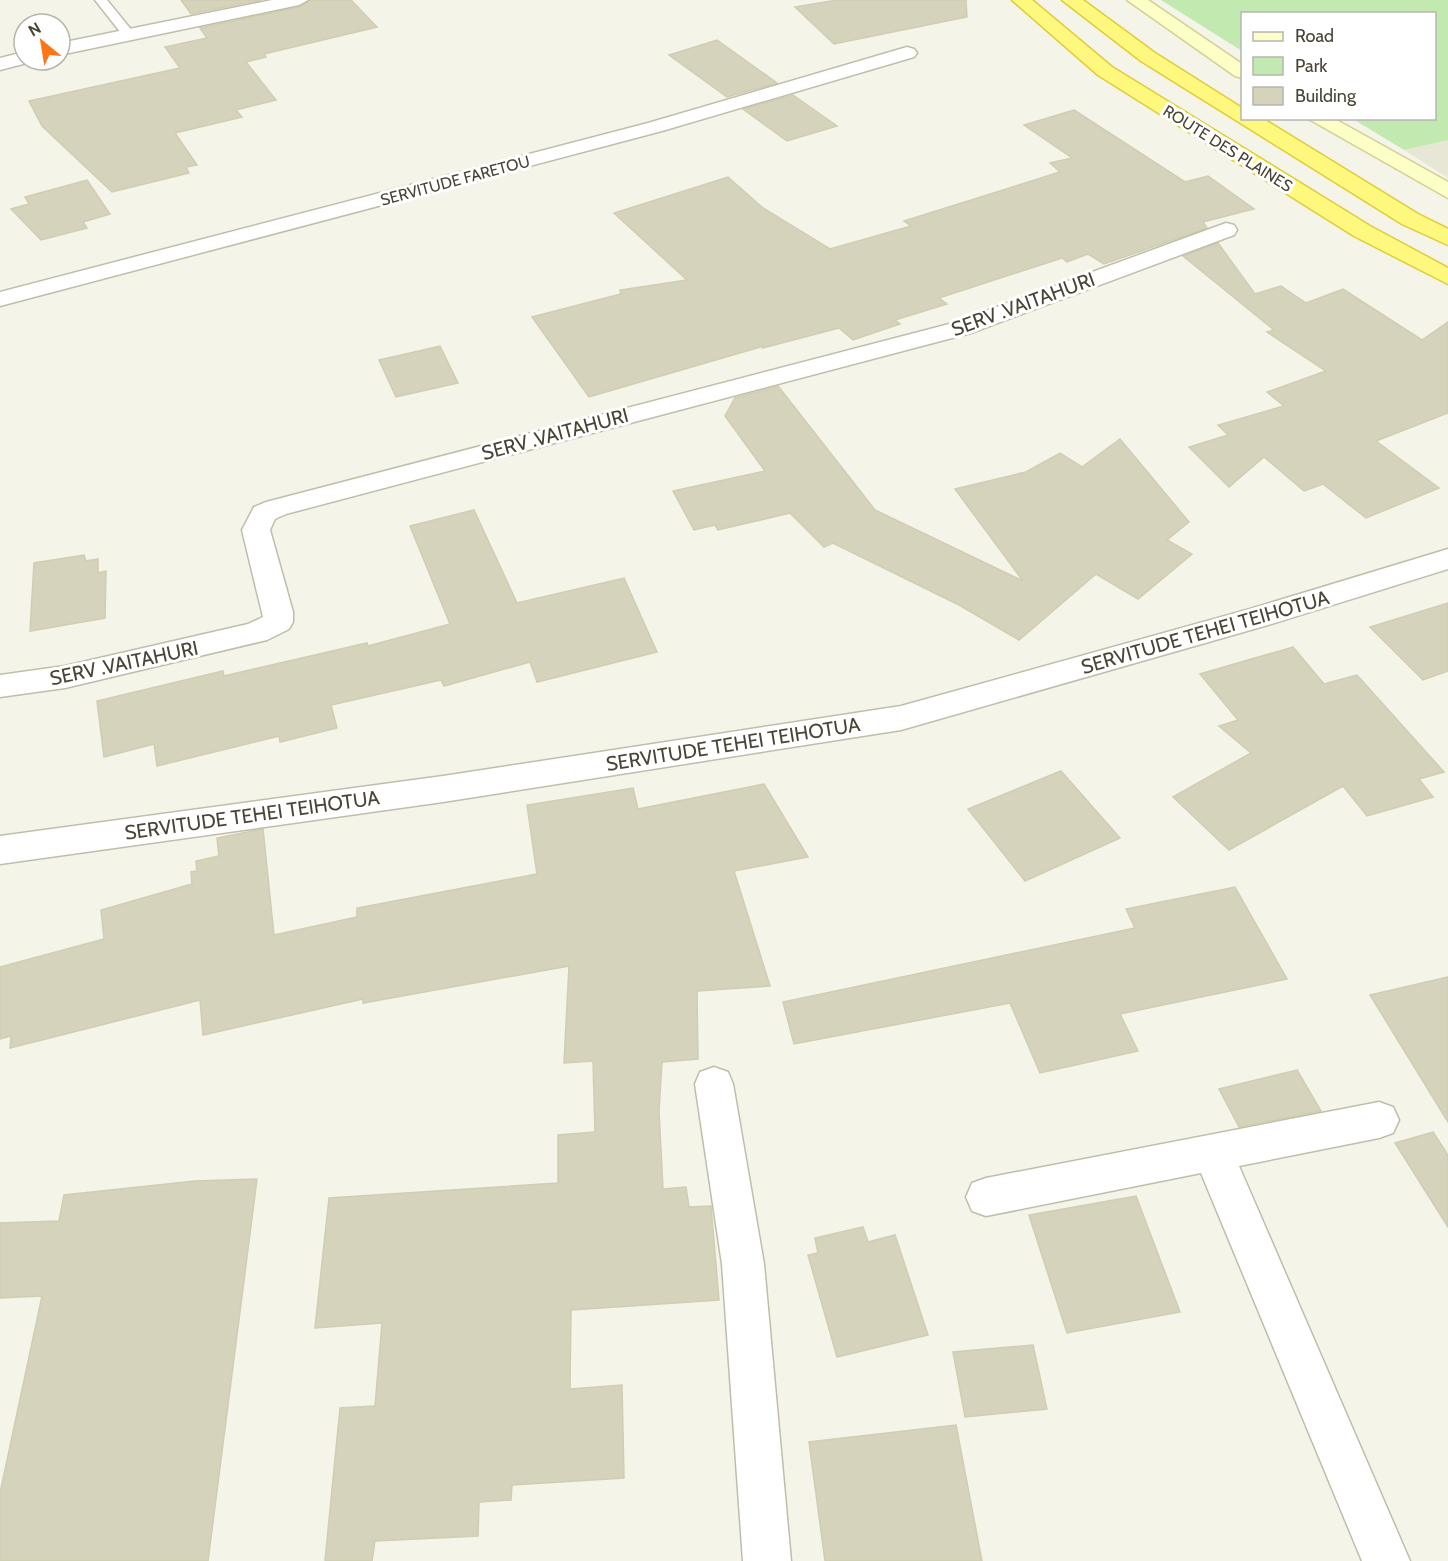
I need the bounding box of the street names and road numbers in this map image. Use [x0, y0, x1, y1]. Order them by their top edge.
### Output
street label: ROUTE DES PLAINES [1160, 101, 1296, 196]
street label: SERVITUDE FARETOU [378, 151, 532, 210]
street label: SERV .VAITAHURI [948, 267, 1098, 341]
street label: SERV .VAITAHURI [479, 403, 631, 465]
street label: SERVITUDE TEHEI TEIHOTUA [1078, 585, 1332, 679]
street label: SERV .VAITAHURI [48, 636, 200, 690]
street label: SERVITUDE TEHEI TEIHOTUA [604, 712, 862, 776]
street label: SERVITUDE TEHEI TEIHOTUA [123, 785, 382, 845]

